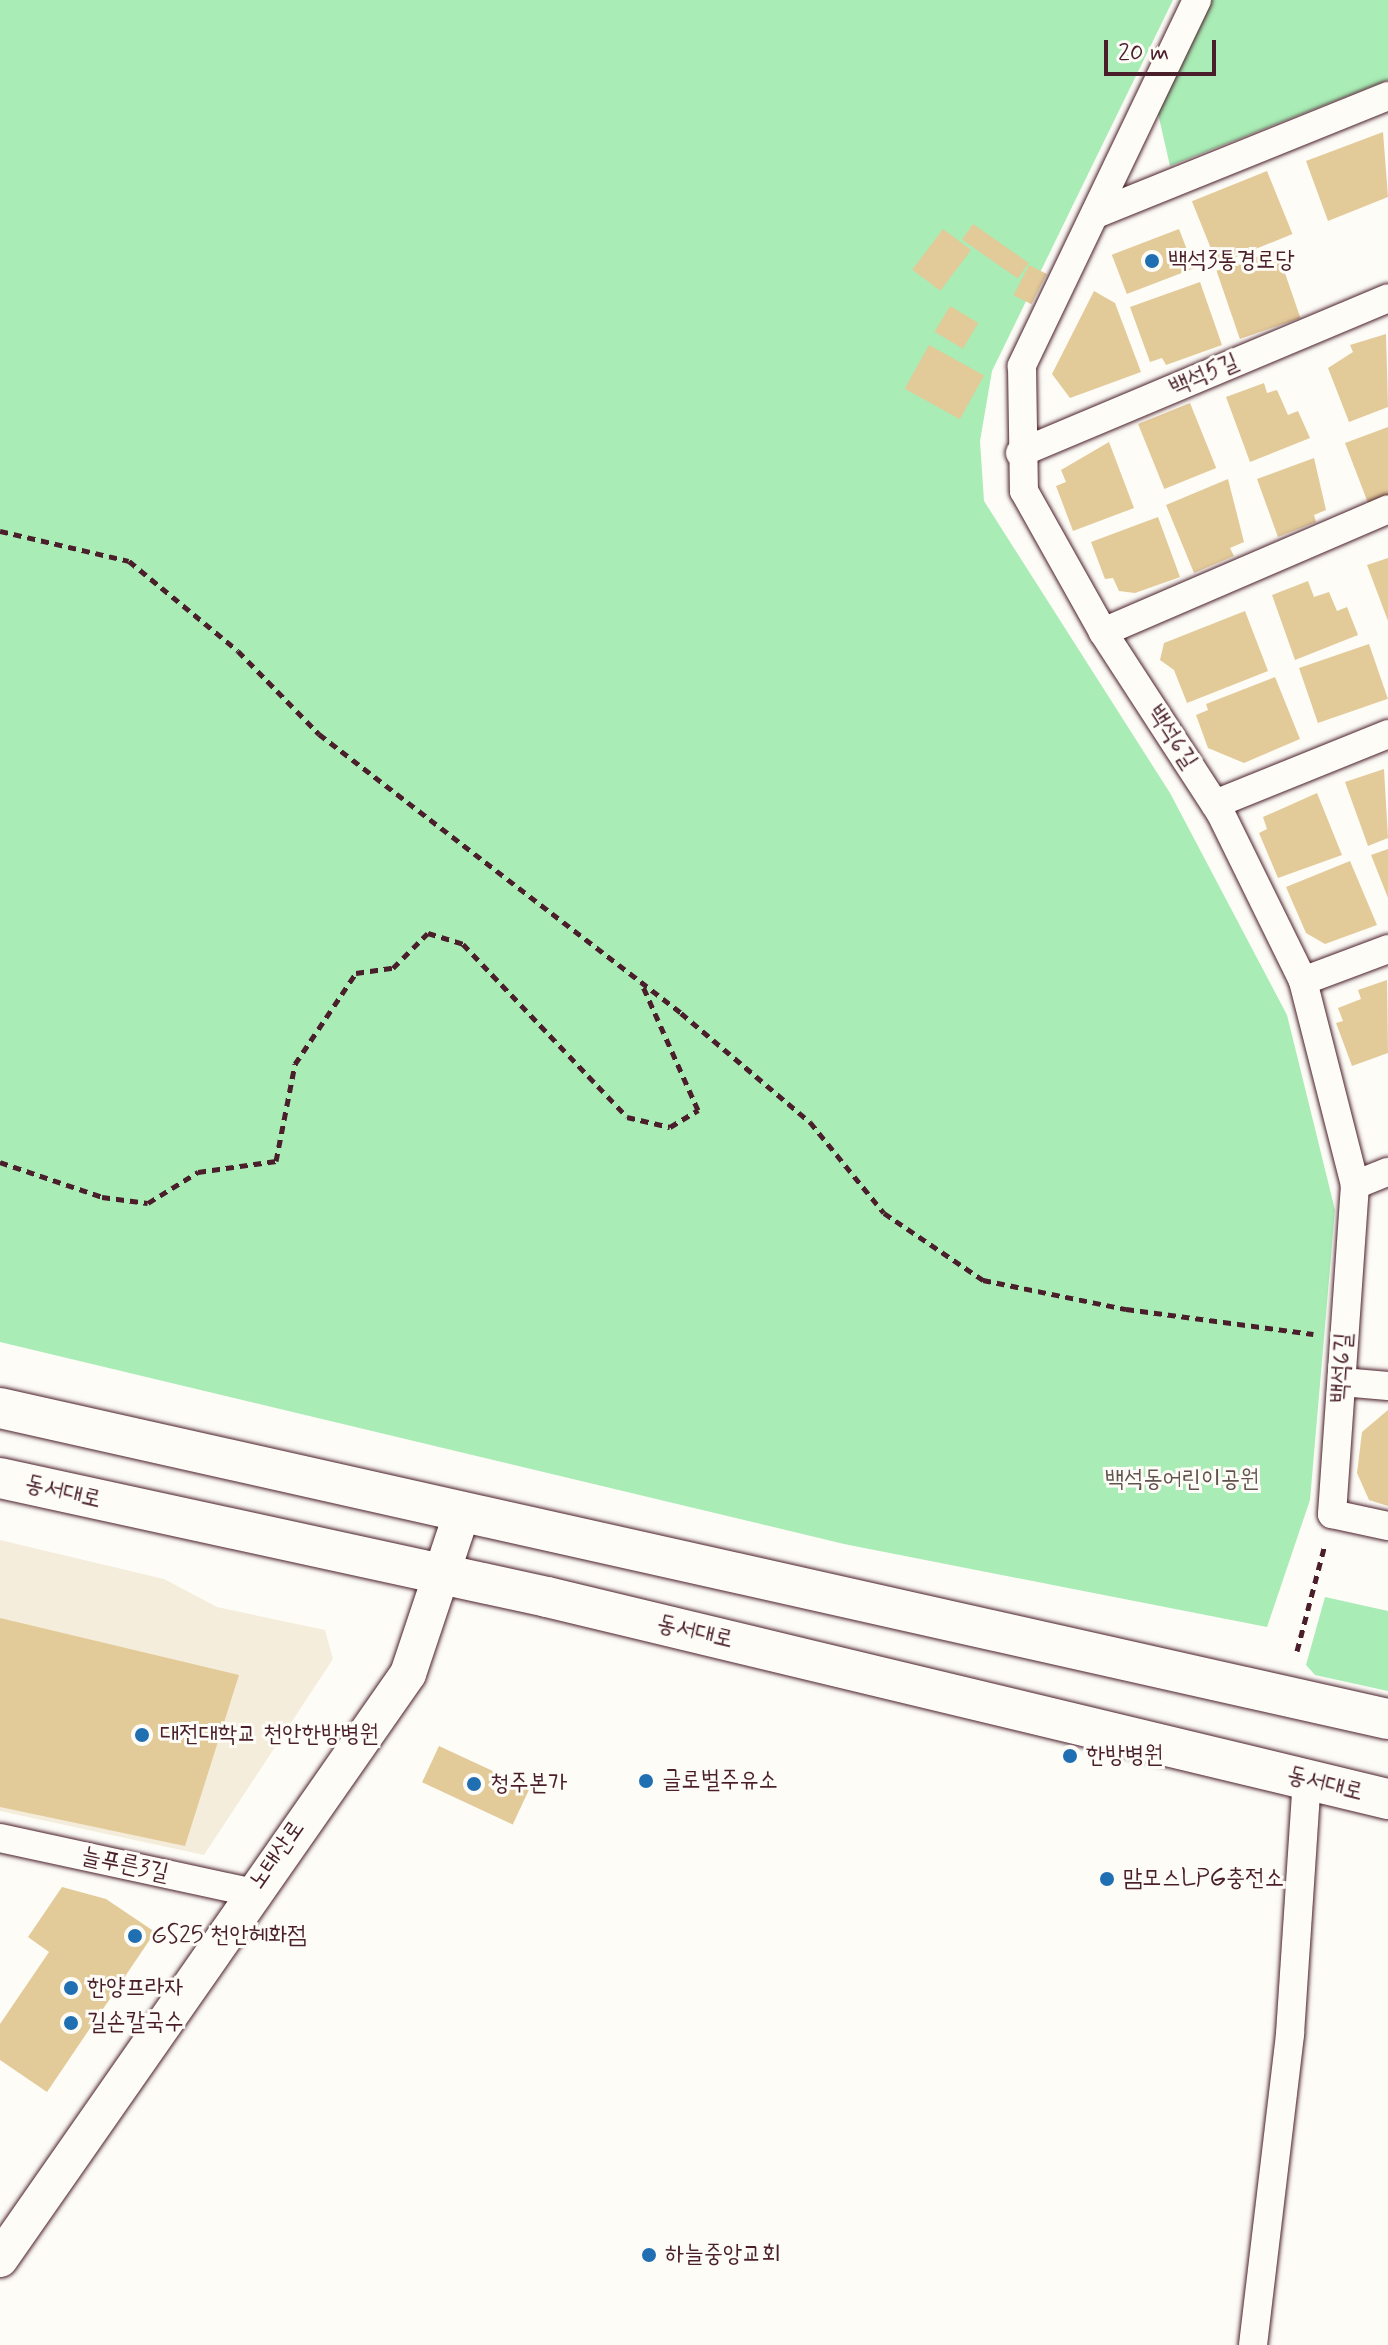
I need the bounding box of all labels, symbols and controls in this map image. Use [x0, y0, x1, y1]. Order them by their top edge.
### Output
scale bar [1108, 24, 1220, 74]
text: 20 m [1118, 38, 1169, 69]
place label: 백석3통경로당 [1168, 247, 1295, 275]
marker: 백석3통경로당 [1143, 252, 1161, 270]
street label: 백석5길 [1165, 348, 1243, 402]
street label: 백석6길 [1141, 700, 1203, 774]
street label: 백석6길 [1325, 1332, 1359, 1404]
park label: 백석동어린이공원 [1105, 1466, 1259, 1494]
street label: 동서대로 [22, 1469, 104, 1515]
street label: 동서대로 [654, 1609, 736, 1655]
place label: 대전대학교 천안한방병원 [160, 1721, 379, 1749]
marker: 대전대학교 천안한방병원 [131, 1724, 153, 1746]
place label: 한방병원 [1086, 1742, 1163, 1770]
marker: 한방병원 [1061, 1747, 1079, 1765]
street label: 동서대로 [1284, 1761, 1366, 1807]
place label: 글로벌주유소 [662, 1767, 778, 1795]
place label: 청주본가 [490, 1770, 567, 1798]
marker: 글로벌주유소 [637, 1772, 655, 1790]
marker: 청주본가 [465, 1775, 483, 1793]
street label: 노태산로 [243, 1815, 311, 1895]
street label: 늘푸른3길 [79, 1842, 171, 1888]
place label: 맘모스LPG충전소 [1123, 1865, 1284, 1893]
marker: 맘모스LPG충전소 [1098, 1870, 1116, 1888]
place label: GS25 천안헤화점 [151, 1922, 307, 1950]
marker: GS25 천안헤화점 [126, 1927, 144, 1945]
place label: 한양프라자 [87, 1974, 184, 2002]
marker: 한양프라자 [62, 1979, 80, 1997]
place label: 길손칼국수 [87, 2009, 184, 2037]
marker: 길손칼국수 [62, 2014, 80, 2032]
place label: 하늘중앙교회 [665, 2241, 781, 2269]
marker: 하늘중앙교회 [640, 2246, 658, 2264]

